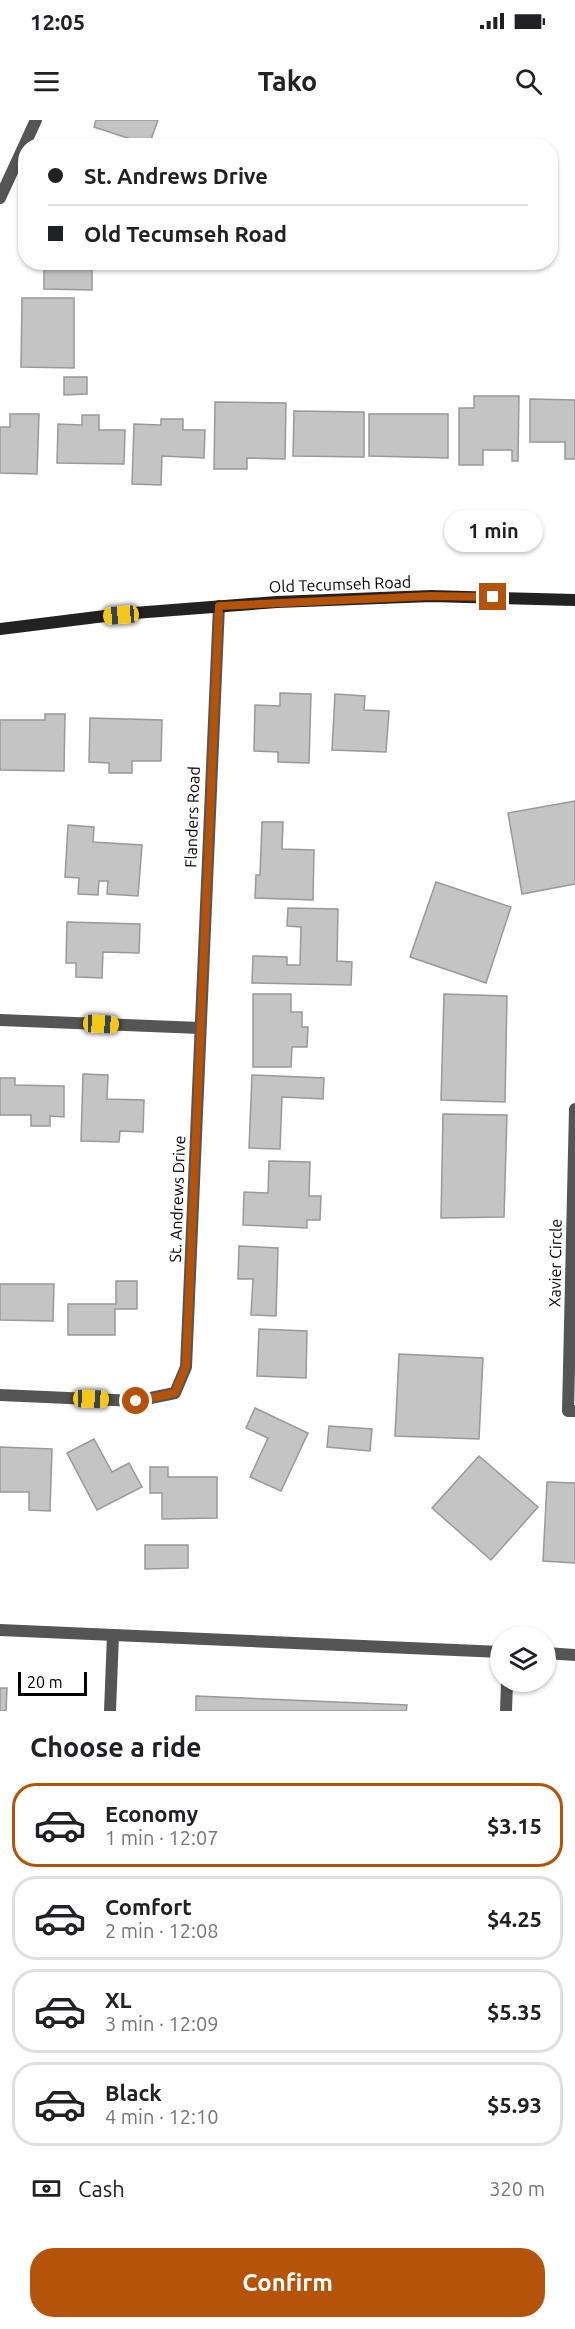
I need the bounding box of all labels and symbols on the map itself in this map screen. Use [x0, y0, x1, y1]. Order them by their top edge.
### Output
callout: 1 min [444, 510, 542, 552]
street label: Old Tecumseh Road [269, 573, 411, 595]
route end [479, 583, 506, 610]
car [102, 604, 140, 626]
street label: Flanders Road [181, 766, 203, 868]
car [83, 1014, 119, 1034]
street label: St. Andrews Drive [166, 1135, 188, 1263]
street label: Xavier Circle [545, 1219, 565, 1307]
route start [122, 1387, 149, 1414]
car [73, 1389, 109, 1409]
scale bar [18, 1669, 87, 1696]

